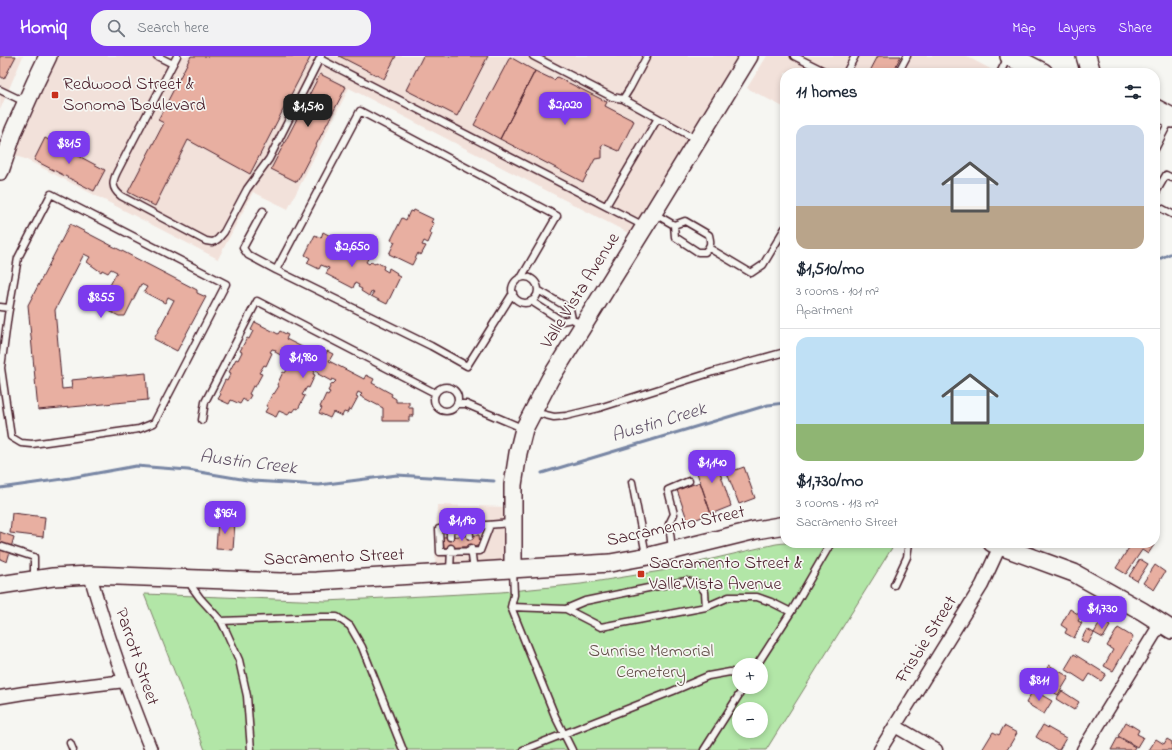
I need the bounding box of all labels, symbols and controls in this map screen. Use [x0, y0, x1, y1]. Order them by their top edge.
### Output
search box [91, 10, 371, 46]
text: Homiq [20, 15, 67, 42]
icon: search [105, 17, 127, 39]
text: Search here [137, 17, 209, 39]
text: Map [1012, 18, 1036, 39]
text: Layers [1058, 18, 1096, 39]
text: Share [1118, 18, 1152, 39]
place label: Redwood Street & Sonoma Boulevard [63, 72, 206, 119]
text: 11 homes [796, 80, 857, 105]
icon: filters [1122, 81, 1144, 103]
marker: Redwood Street & Sonoma Boulevard [50, 90, 60, 100]
pin: $2,020 [532, 92, 598, 126]
pin: $1,510 [275, 94, 341, 128]
text: $2,020 [548, 95, 582, 114]
text: $1,510 [292, 97, 324, 116]
pin: $815 [45, 131, 93, 165]
text: $815 [57, 134, 81, 153]
icon: home [934, 151, 1006, 223]
street label: Valle Vista Avenue [534, 227, 628, 355]
pin: $2,650 [319, 234, 385, 268]
text: $2,650 [334, 237, 370, 256]
text: $1,510/mo [796, 257, 864, 282]
text: 3 rooms · 101 m² [796, 282, 879, 301]
pin: $855 [77, 285, 125, 319]
text: $855 [87, 288, 115, 307]
text: Apartment [796, 301, 853, 320]
pin: $1,980 [270, 345, 336, 379]
text: $1,980 [289, 348, 317, 367]
icon: home [934, 363, 1006, 435]
water label: Austin Creek [608, 396, 710, 450]
water label: Austin Creek [198, 444, 299, 482]
pin: $1,140 [679, 450, 745, 484]
text: $1,140 [697, 453, 727, 472]
text: $1,730/mo [796, 469, 863, 494]
text: 3 rooms · 113 m² [796, 494, 879, 513]
street label: Sacramento Street [604, 500, 748, 554]
pin: $964 [201, 501, 249, 535]
text: $964 [214, 504, 236, 523]
pin: $1,190 [429, 508, 495, 542]
text: $1,190 [448, 511, 476, 530]
text: Sacramento Street [796, 513, 898, 532]
street label: Sacramento Street [263, 543, 405, 573]
place label: Sacramento Street & Valle Vista Avenue [648, 551, 802, 598]
marker: Sacramento Street & Valle Vista Avenue [636, 569, 646, 579]
street label: Frisbie Street [889, 591, 964, 690]
pin: $1,730 [1069, 596, 1135, 630]
text: $1,730 [1087, 599, 1117, 618]
street label: Parrott Street [107, 605, 165, 709]
park label: Sunrise Memorial Cemetery [588, 639, 714, 686]
map controls [732, 658, 768, 738]
button: + [732, 658, 768, 694]
pin: $811 [1015, 668, 1063, 702]
text: $811 [1028, 671, 1050, 690]
button: − [732, 702, 768, 738]

